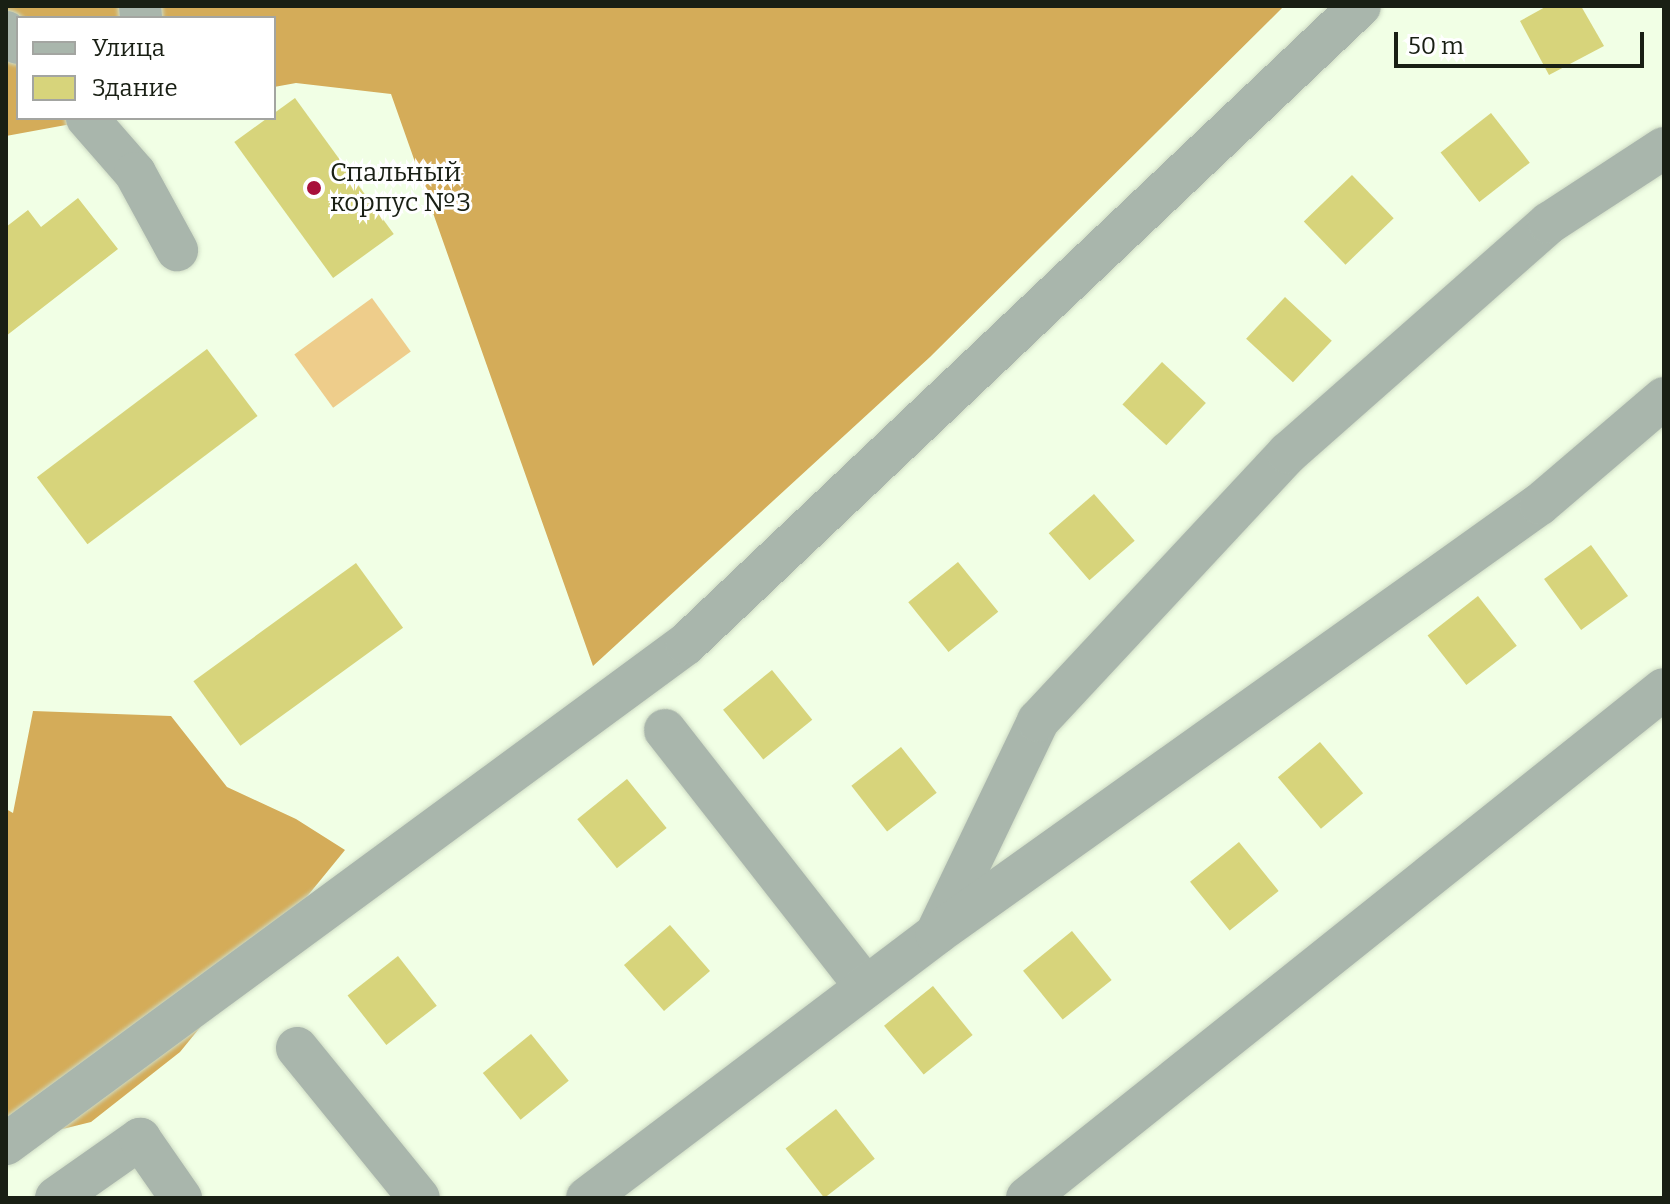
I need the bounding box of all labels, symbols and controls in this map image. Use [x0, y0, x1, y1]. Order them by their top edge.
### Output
legend [16, 16, 276, 120]
scale bar [1398, 16, 1648, 66]
text: 50 m [1408, 32, 1464, 60]
text: Улица [92, 34, 165, 62]
text: Здание [92, 74, 178, 102]
place label: Спальный корпус №3 [330, 157, 471, 218]
marker: Спальный корпус №3 [305, 179, 323, 197]

